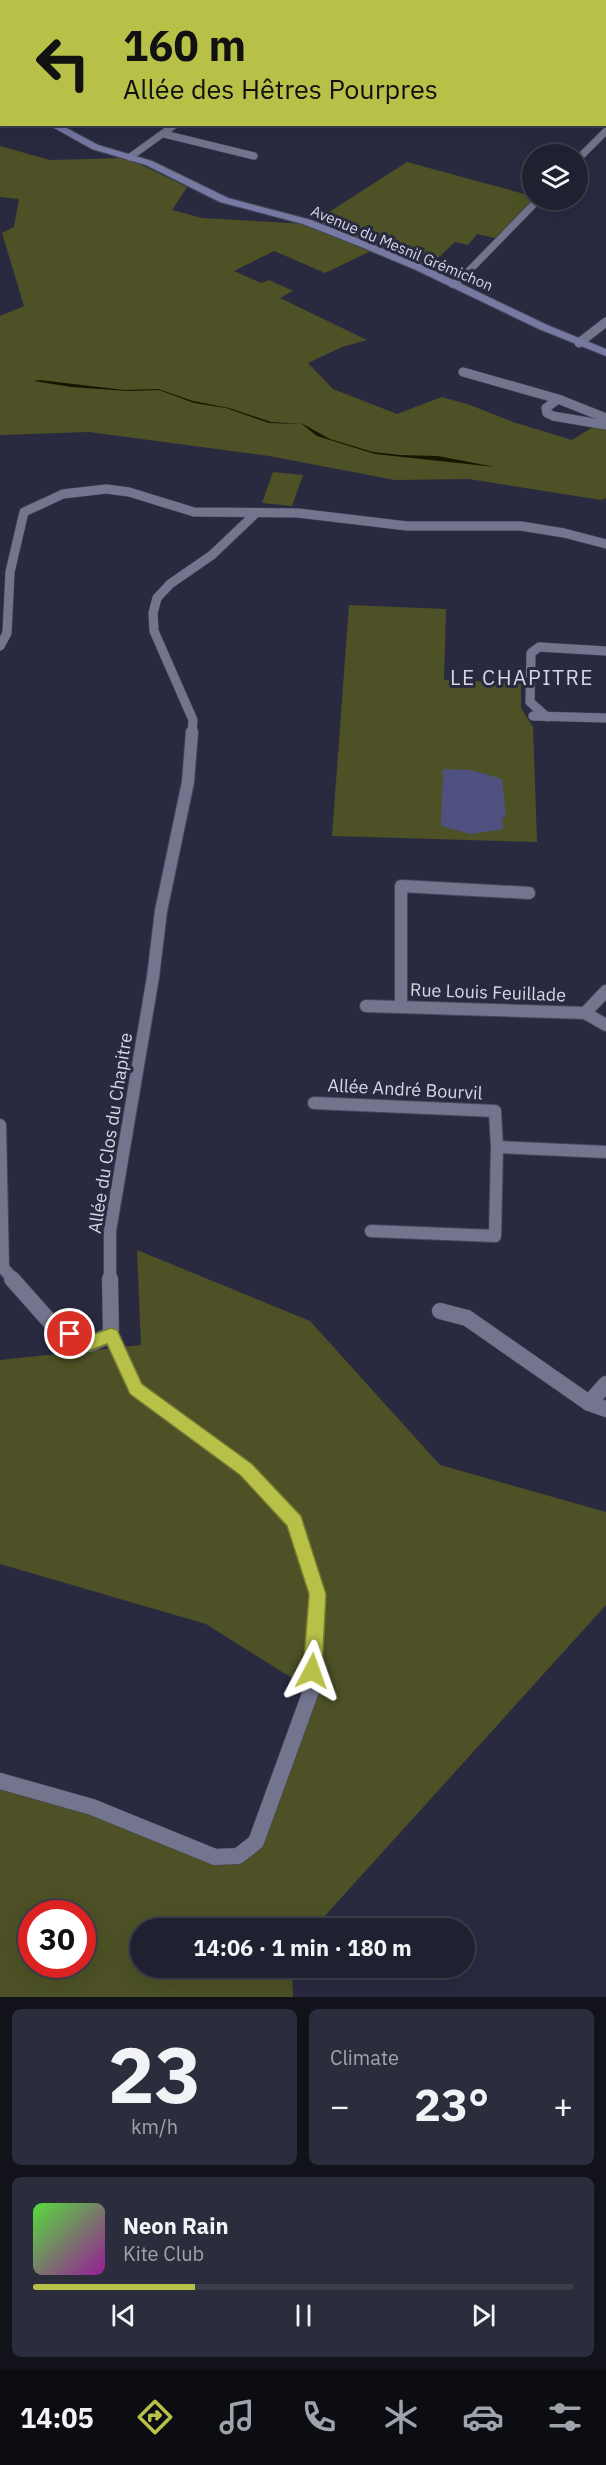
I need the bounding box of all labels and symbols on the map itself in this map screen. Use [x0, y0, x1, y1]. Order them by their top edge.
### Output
street label: Avenue du Mesnil Grémichon [308, 201, 496, 295]
district label: LE CHAPITRE [450, 663, 594, 691]
street label: Rue Louis Feuillade [409, 978, 567, 1006]
street label: Allée du Clos du Chapitre [83, 1031, 137, 1235]
street label: Allée André Bourvil [327, 1073, 483, 1105]
pin [44, 1308, 95, 1359]
position arrow [280, 1639, 344, 1703]
speed limit sign: 30 [18, 1900, 96, 1978]

